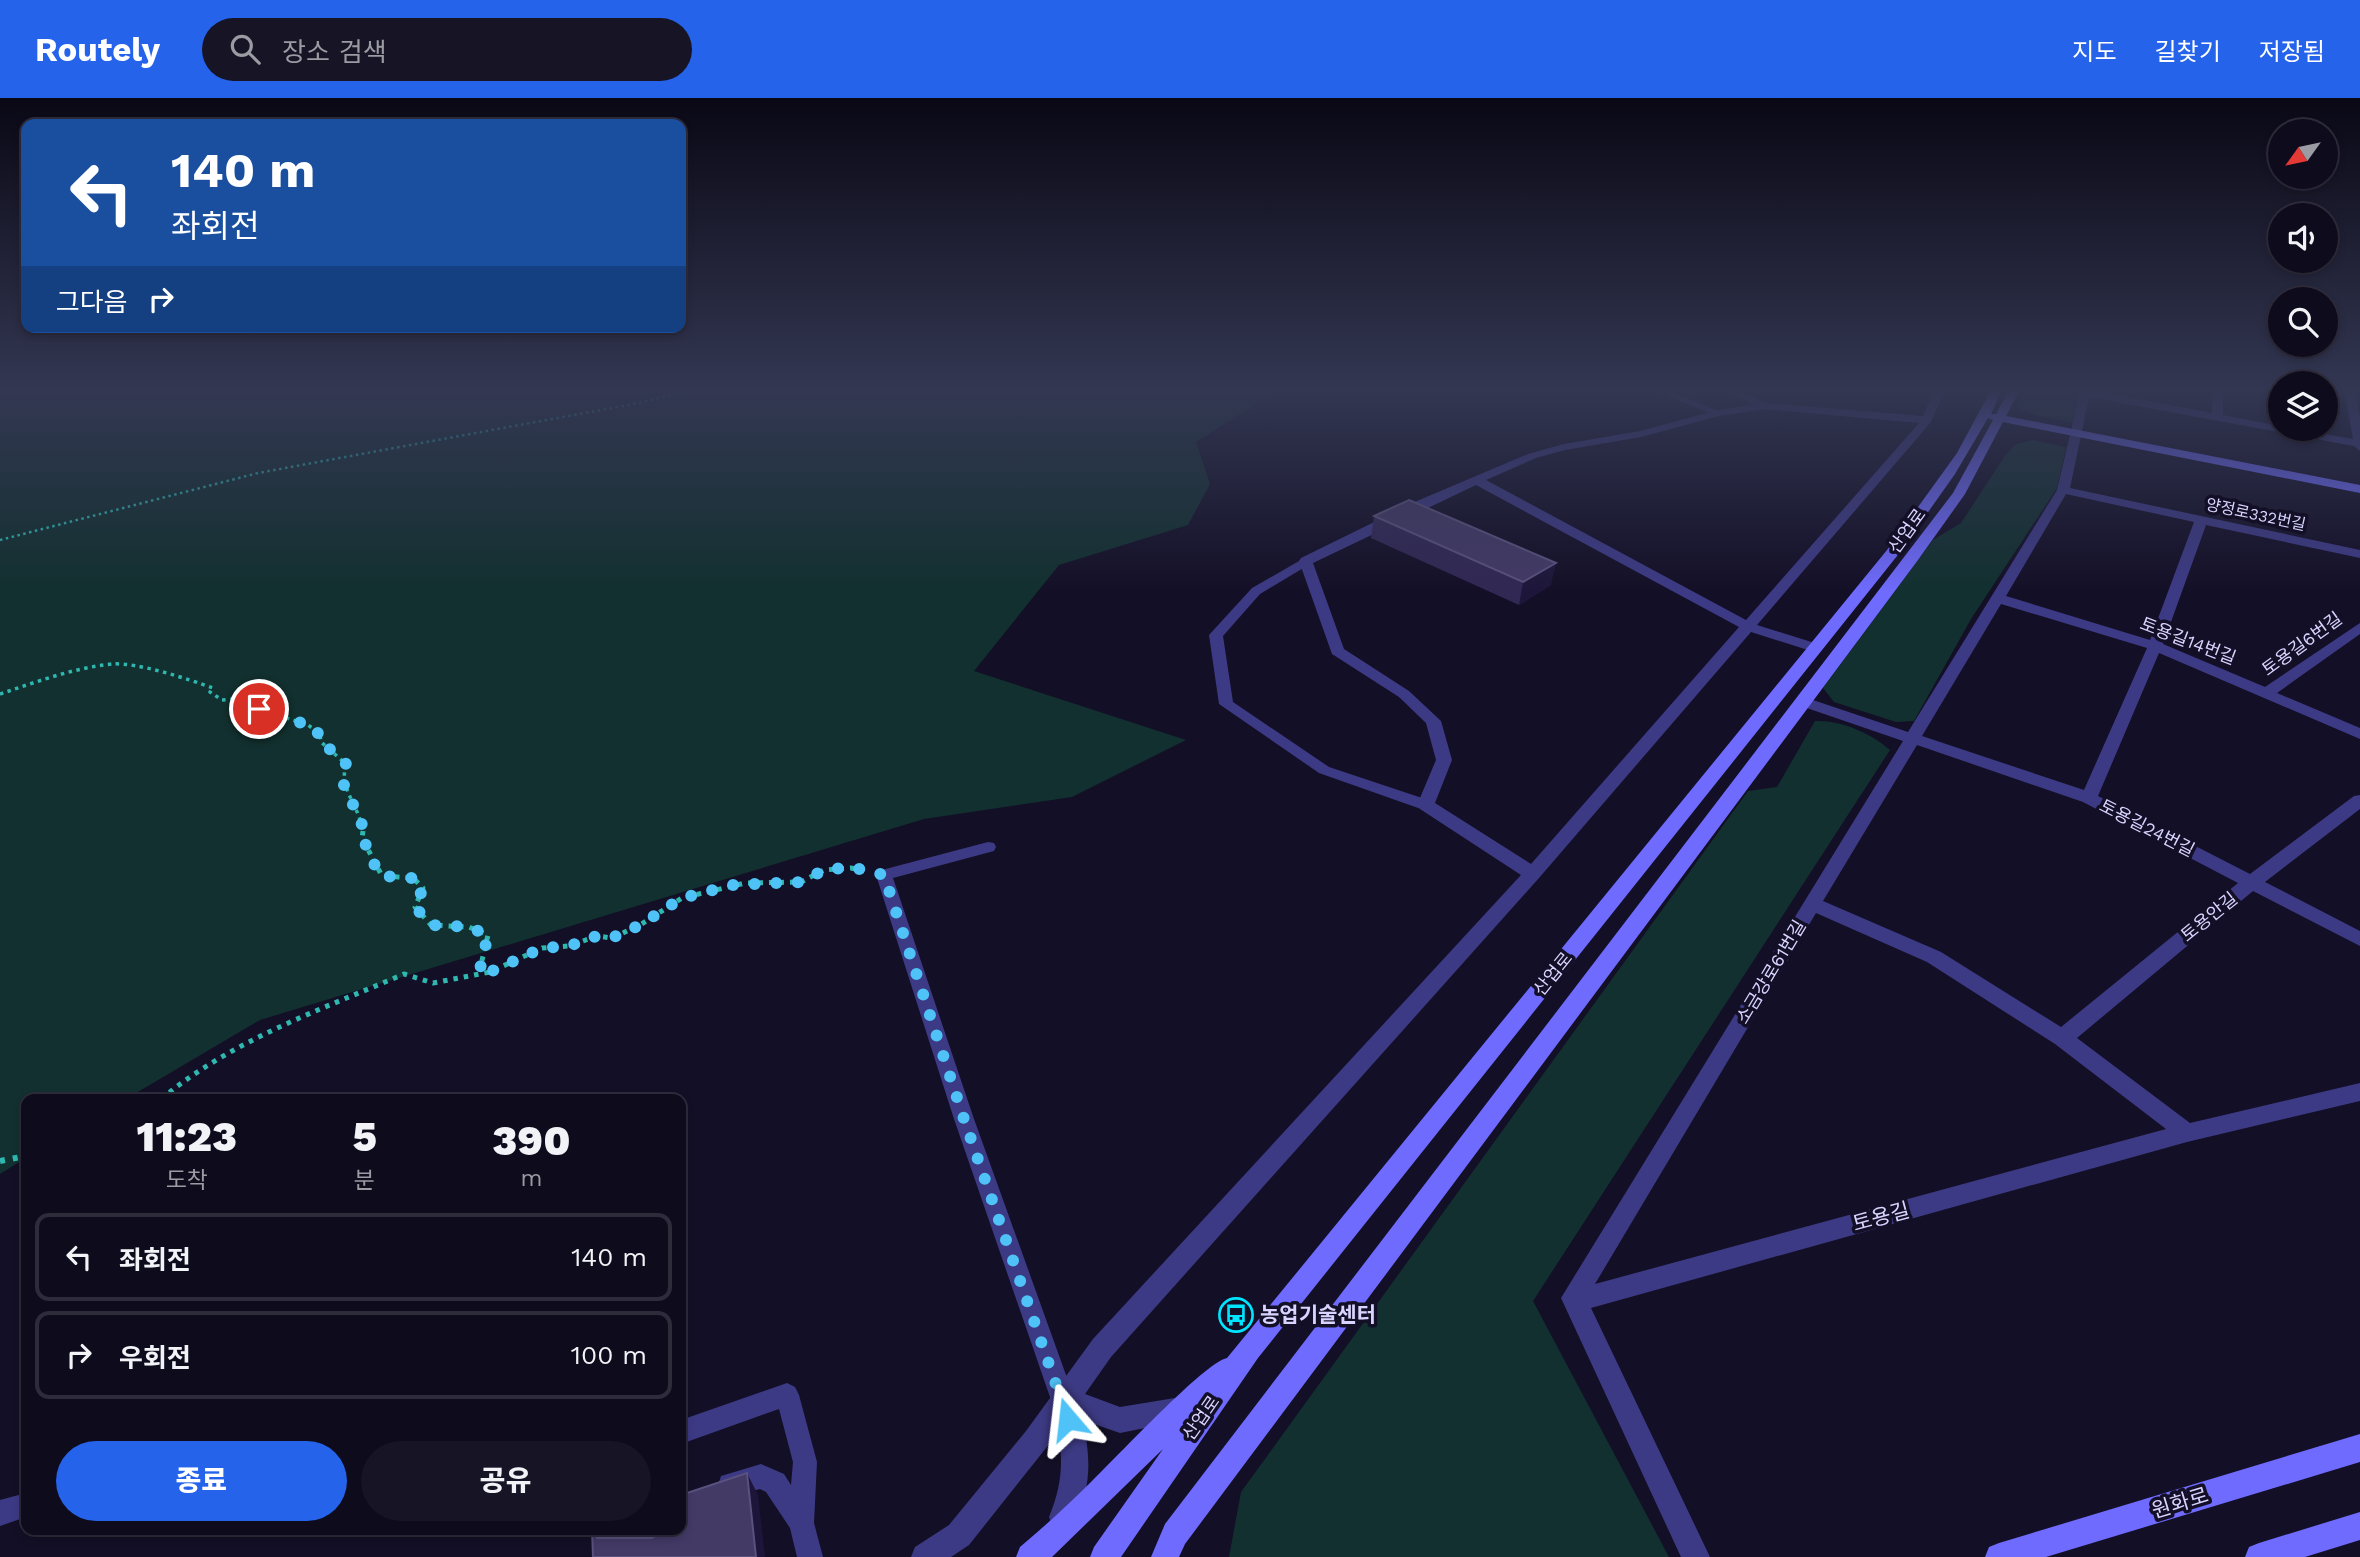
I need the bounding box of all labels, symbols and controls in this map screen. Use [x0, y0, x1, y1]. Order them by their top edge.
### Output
search box [202, 18, 692, 81]
text: Routely [35, 30, 160, 69]
icon: search [226, 30, 264, 68]
text: 장소 검색 [282, 37, 387, 67]
text: 지도 [2072, 38, 2117, 66]
text: 길찾기 [2155, 38, 2221, 66]
text: 저장됨 [2259, 38, 2325, 66]
north arrow [2268, 119, 2338, 189]
map controls [2268, 119, 2338, 441]
text: 140 m [171, 141, 315, 199]
icon: left [56, 147, 147, 238]
button: sound [2268, 203, 2338, 273]
text: 좌회전 [171, 207, 259, 245]
icon: right [142, 280, 180, 318]
text: 그다음 [56, 287, 128, 317]
button: search [2268, 287, 2338, 357]
button: layers [2268, 371, 2338, 441]
street label: 양정로332번길 [2204, 495, 2308, 534]
street label: 산업로 [1883, 504, 1930, 557]
street label: 토용길6번길 [2258, 608, 2346, 680]
street label: 토용길14번길 [2137, 613, 2239, 668]
pin [229, 679, 289, 739]
icon: arrive [240, 690, 278, 728]
street label: 토용길24번길 [2096, 795, 2198, 860]
street label: 토용안길 [2176, 888, 2241, 946]
street label: 소금강로61번길 [1731, 916, 1810, 1027]
street label: 산업로 [1529, 948, 1576, 1000]
text: 11:23 [136, 1112, 237, 1161]
text: 5 [352, 1112, 377, 1161]
text: 390 [492, 1116, 571, 1165]
text: m [520, 1165, 542, 1192]
text: 도착 [166, 1167, 208, 1194]
text: 분 [354, 1167, 375, 1194]
street label: 토용길 [1850, 1197, 1912, 1236]
icon: left [60, 1238, 98, 1276]
text: 140 m [571, 1242, 647, 1272]
text: 좌회전 [119, 1245, 191, 1275]
bus stop icon: 농업기술센터 [1217, 1296, 1255, 1334]
place label: 농업기술센터 [1260, 1302, 1376, 1327]
icon: right [60, 1336, 98, 1374]
text: 100 m [571, 1340, 647, 1370]
text: 우회전 [119, 1343, 191, 1373]
position arrow [1031, 1382, 1105, 1456]
street label: 산업로 [1178, 1391, 1223, 1444]
button: 종료 [56, 1441, 347, 1521]
button: 공유 [361, 1441, 651, 1521]
street label: 원화로 [2148, 1482, 2211, 1523]

